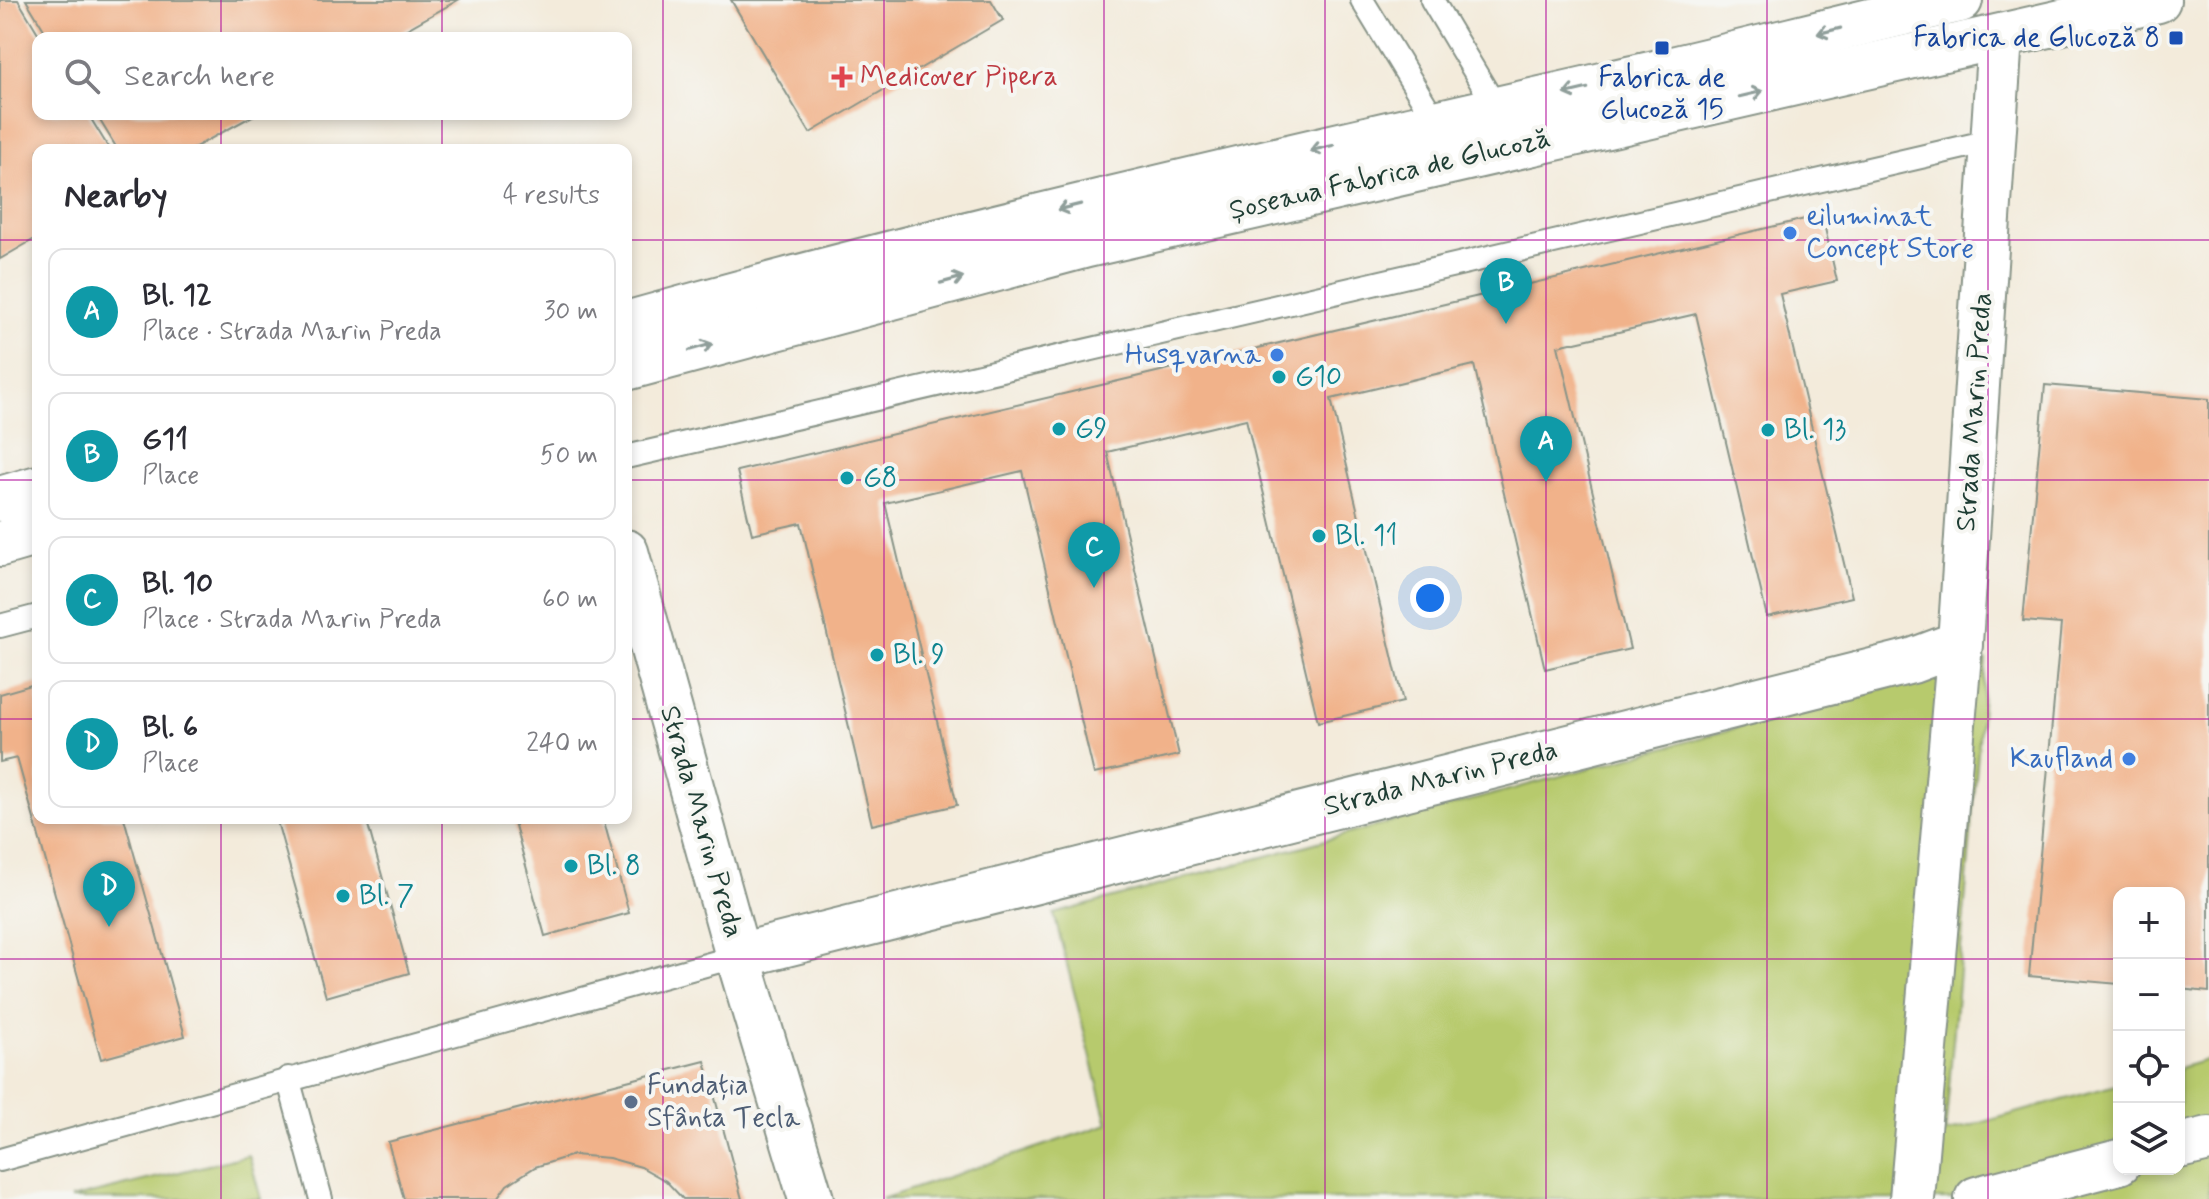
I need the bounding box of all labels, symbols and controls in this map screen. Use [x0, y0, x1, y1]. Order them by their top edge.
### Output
place label: Fabrica de Glucoză 8 [1913, 20, 2160, 57]
one-way arrow [1817, 24, 1843, 39]
marker: Fabrica de Glucoză 8 [2167, 29, 2185, 47]
search box [32, 32, 632, 120]
marker: Fabrica de Glucoză 15 [1653, 39, 1671, 57]
icon: search [60, 54, 104, 98]
text: Search here [124, 57, 275, 96]
place label: Medicover Pipera [860, 59, 1058, 96]
place label: Fabrica de Glucoză 15 [1598, 60, 1726, 129]
marker: Medicover Pipera [831, 66, 853, 88]
one-way arrow [1564, 84, 1589, 99]
one-way arrow [1737, 85, 1763, 100]
street label: Șoseaua Fabrica de Glucoză [1226, 120, 1554, 230]
one-way arrow [1310, 141, 1336, 156]
text: Nearby [64, 174, 168, 219]
text: 4 results [503, 179, 600, 213]
place label: eiluminat Concept Store [1806, 199, 1974, 268]
one-way arrow [1057, 201, 1083, 216]
marker: eiluminat Concept Store [1781, 224, 1799, 242]
pin: B [1480, 258, 1532, 324]
one-way arrow [939, 271, 965, 286]
text: Bl. 12 [142, 276, 212, 315]
street label: Strada Marin Preda [1948, 291, 2002, 533]
text: A [83, 295, 101, 329]
text: 30 m [544, 295, 598, 329]
text: Place · Strada Marin Preda [142, 315, 442, 349]
place label: Husqvarna [1125, 337, 1261, 374]
one-way arrow [688, 339, 714, 354]
marker: Husqvarna [1268, 346, 1286, 364]
place label: G10 [1295, 359, 1342, 396]
marker: G10 [1270, 368, 1288, 386]
place label: G9 [1075, 411, 1107, 448]
place label: Bl. 13 [1784, 412, 1846, 449]
pin: A [1520, 416, 1572, 482]
text: G11 [142, 420, 188, 459]
marker: G9 [1050, 420, 1068, 438]
marker: Bl. 13 [1759, 421, 1777, 439]
text: B [84, 439, 100, 473]
text: 50 m [540, 439, 598, 473]
text: Place [142, 459, 199, 493]
place label: G8 [863, 460, 897, 497]
marker: G8 [838, 469, 856, 487]
place label: Bl. 11 [1335, 518, 1398, 555]
pin: C [1068, 522, 1120, 588]
marker: Bl. 11 [1310, 527, 1328, 545]
text: Bl. 10 [142, 564, 213, 603]
your location [1410, 578, 1450, 618]
text: C [83, 583, 101, 617]
text: 60 m [542, 583, 598, 617]
text: Place · Strada Marin Preda [142, 603, 442, 637]
place label: Bl. 9 [893, 637, 945, 674]
marker: Bl. 9 [868, 646, 886, 664]
street label: Strada Marin Preda [650, 702, 752, 942]
text: Bl. 6 [142, 708, 198, 747]
text: D [83, 727, 101, 761]
text: 240 m [526, 727, 598, 761]
street label: Strada Marin Preda [1320, 732, 1562, 826]
place label: Kaufland [2010, 741, 2113, 778]
text: Place [142, 747, 199, 781]
marker: Kaufland [2120, 750, 2138, 768]
place label: Bl. 8 [587, 848, 641, 885]
marker: Bl. 8 [562, 857, 580, 875]
pin: D [83, 861, 135, 927]
place label: Bl. 7 [359, 878, 414, 915]
marker: Bl. 7 [334, 887, 352, 905]
map controls [2113, 887, 2185, 1175]
button: + [2113, 887, 2185, 959]
button: − [2113, 959, 2185, 1031]
button: locate [2113, 1031, 2185, 1103]
place label: Fundația Sfânta Tecla [647, 1068, 800, 1137]
marker: Fundația Sfânta Tecla [622, 1093, 640, 1111]
button: layers [2113, 1103, 2185, 1175]

